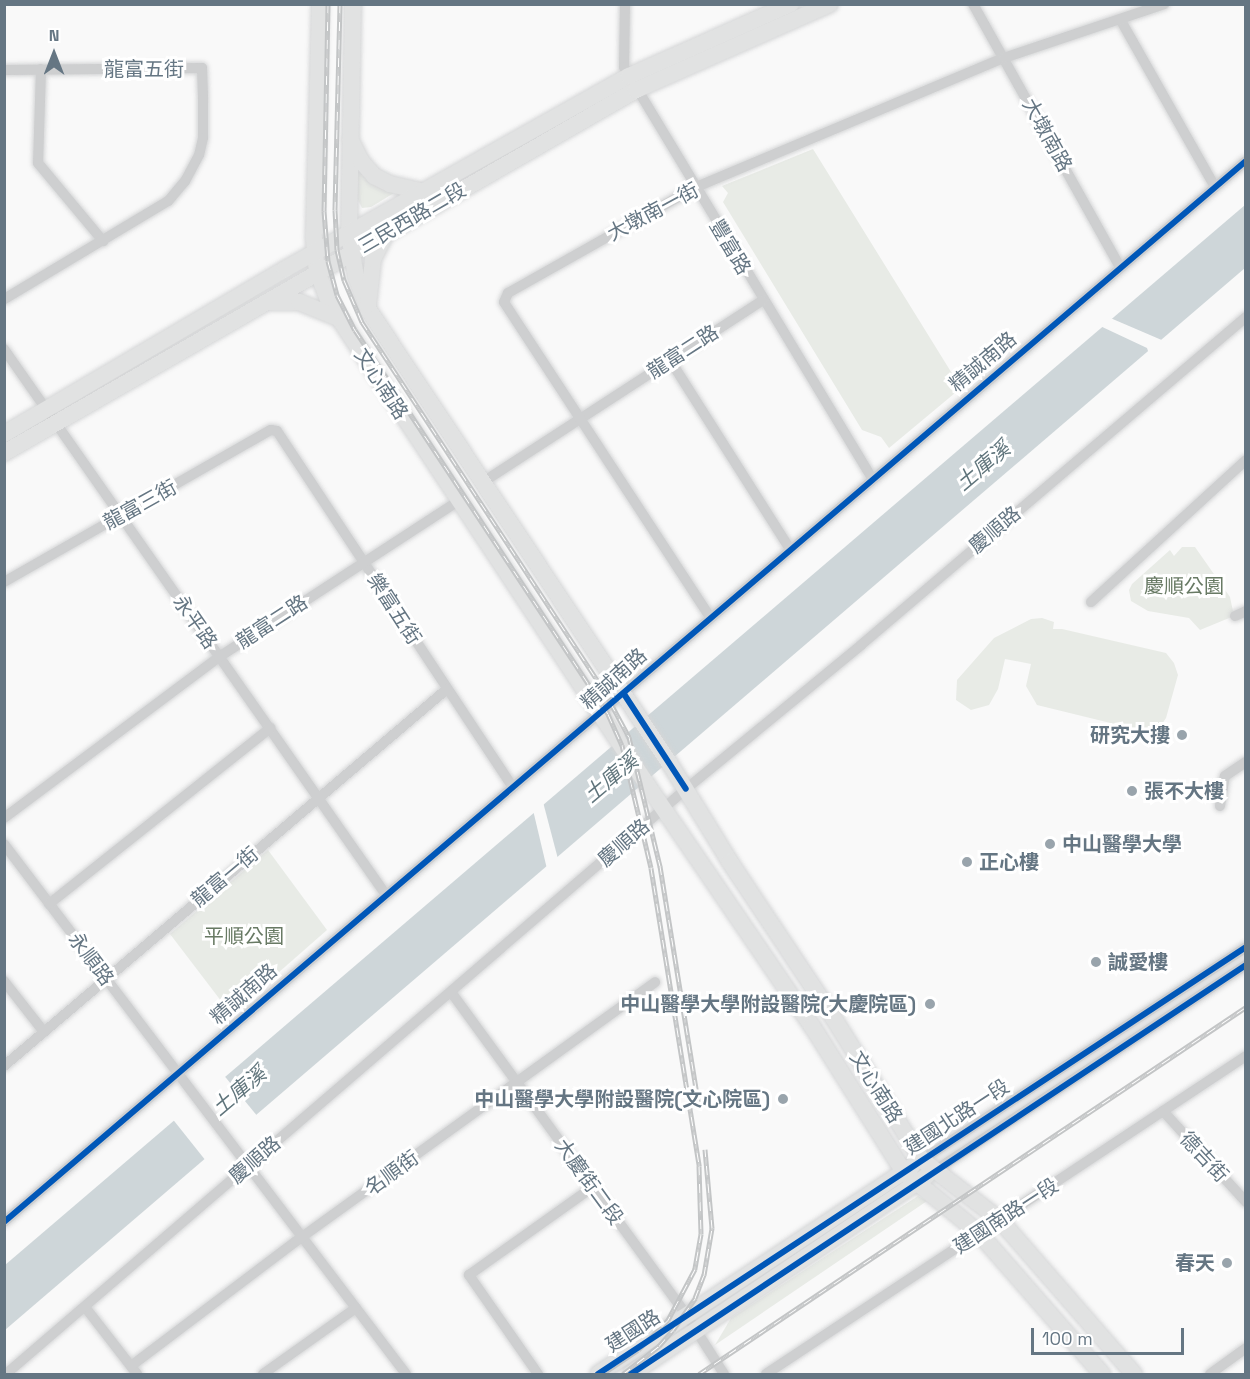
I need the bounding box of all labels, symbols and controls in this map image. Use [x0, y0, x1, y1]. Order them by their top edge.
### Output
north arrow [24, 24, 84, 84]
text: N [49, 25, 59, 46]
street label: 龍富五街 [104, 57, 184, 81]
street label: 大墩南路 [1017, 94, 1077, 176]
street label: 三民西路二段 [354, 178, 470, 258]
street label: 大墩南一街 [603, 178, 703, 246]
street label: 豐富路 [704, 215, 756, 279]
street label: 龍富二路 [643, 320, 723, 384]
street label: 精誠南路 [945, 327, 1021, 397]
street label: 文心南路 [349, 344, 413, 424]
water label: 土庫溪 [951, 436, 1015, 496]
street label: 龍富三街 [99, 475, 181, 535]
street label: 慶順路 [964, 502, 1026, 558]
street label: 樂富五街 [362, 569, 426, 649]
park label: 慶順公園 [1144, 574, 1224, 598]
street label: 龍富二路 [232, 590, 312, 654]
street label: 永平路 [168, 591, 222, 653]
street label: 精誠南路 [576, 643, 652, 715]
place label: 研究大摟 [1090, 723, 1170, 747]
marker: 研究大摟 [1175, 728, 1189, 742]
water label: 土庫溪 [579, 748, 643, 808]
place label: 張不大樓 [1144, 779, 1224, 803]
marker: 張不大樓 [1125, 784, 1139, 798]
street label: 慶順路 [593, 814, 655, 872]
place label: 中山醫學大學 [1062, 832, 1182, 856]
marker: 中山醫學大學 [1043, 837, 1057, 851]
street label: 龍富一街 [187, 842, 263, 912]
place label: 正心樓 [979, 850, 1039, 874]
marker: 正心樓 [960, 855, 974, 869]
park label: 平順公園 [204, 924, 284, 948]
street label: 永順路 [63, 928, 119, 990]
place label: 誠愛樓 [1108, 950, 1168, 974]
marker: 誠愛樓 [1089, 955, 1103, 969]
street label: 精誠南路 [206, 959, 282, 1029]
place label: 中山醫學大學附設醫院(大慶院區) [620, 992, 916, 1016]
marker: 中山醫學大學附設醫院(大慶院區) [921, 995, 939, 1013]
street label: 文心南路 [845, 1047, 907, 1127]
water label: 土庫溪 [207, 1061, 271, 1121]
street label: 建國北路一段 [900, 1074, 1014, 1160]
place label: 中山醫學大學附設醫院(文心院區) [474, 1087, 770, 1111]
marker: 中山醫學大學附設醫院(文心院區) [774, 1090, 792, 1108]
street label: 德吉街 [1175, 1127, 1233, 1187]
street label: 慶順路 [224, 1131, 286, 1189]
street label: 大慶街二段 [550, 1134, 628, 1230]
street label: 名順街 [361, 1146, 423, 1200]
street label: 建國南路一段 [949, 1173, 1063, 1259]
place label: 春天 [1175, 1251, 1215, 1275]
marker: 春天 [1220, 1256, 1234, 1270]
street label: 建國路 [601, 1305, 665, 1357]
scale bar [1034, 1316, 1187, 1354]
text: 100 m [1042, 1327, 1093, 1350]

